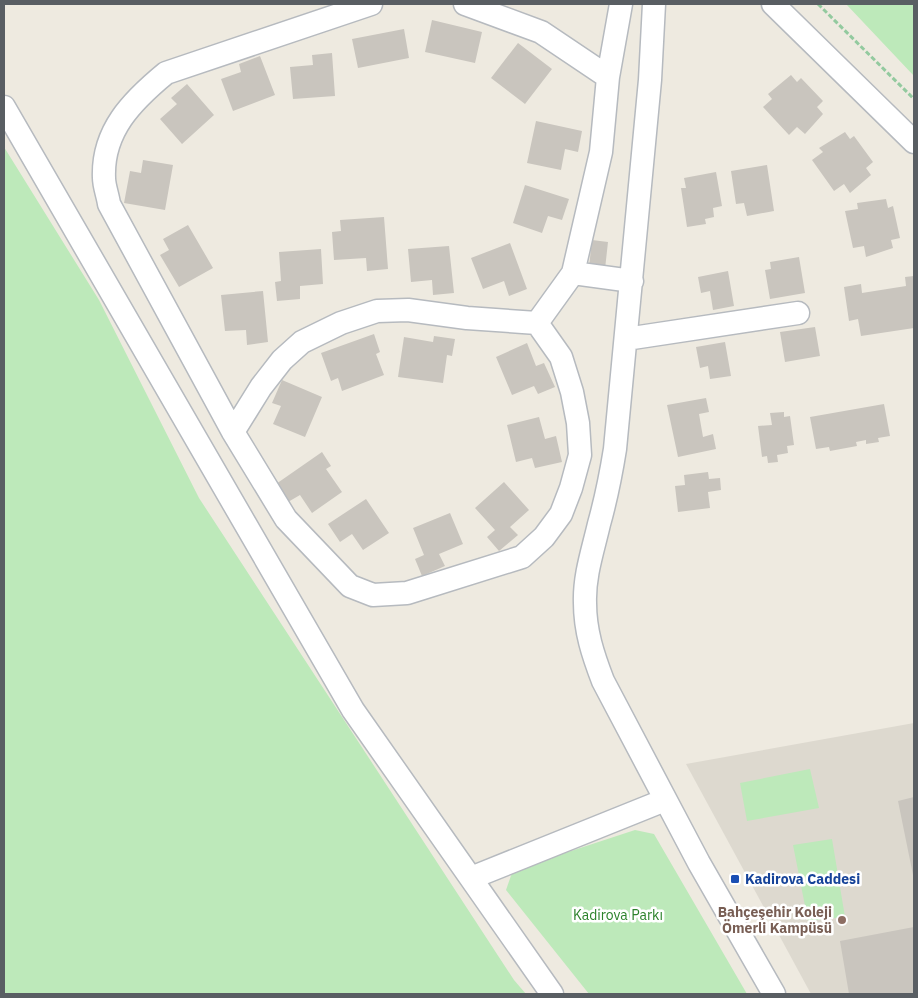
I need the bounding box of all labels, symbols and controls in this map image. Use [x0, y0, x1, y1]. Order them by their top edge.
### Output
place label: Kadirova Caddesi [745, 870, 860, 888]
marker: Kadirova Caddesi [729, 873, 741, 885]
place label: Bahçeşehir Koleji Ömerli Kampüsü [718, 903, 832, 937]
park label: Kadirova Parkı [573, 906, 663, 924]
marker: Bahçeşehir Koleji Ömerli Kampüsü [836, 914, 848, 926]

